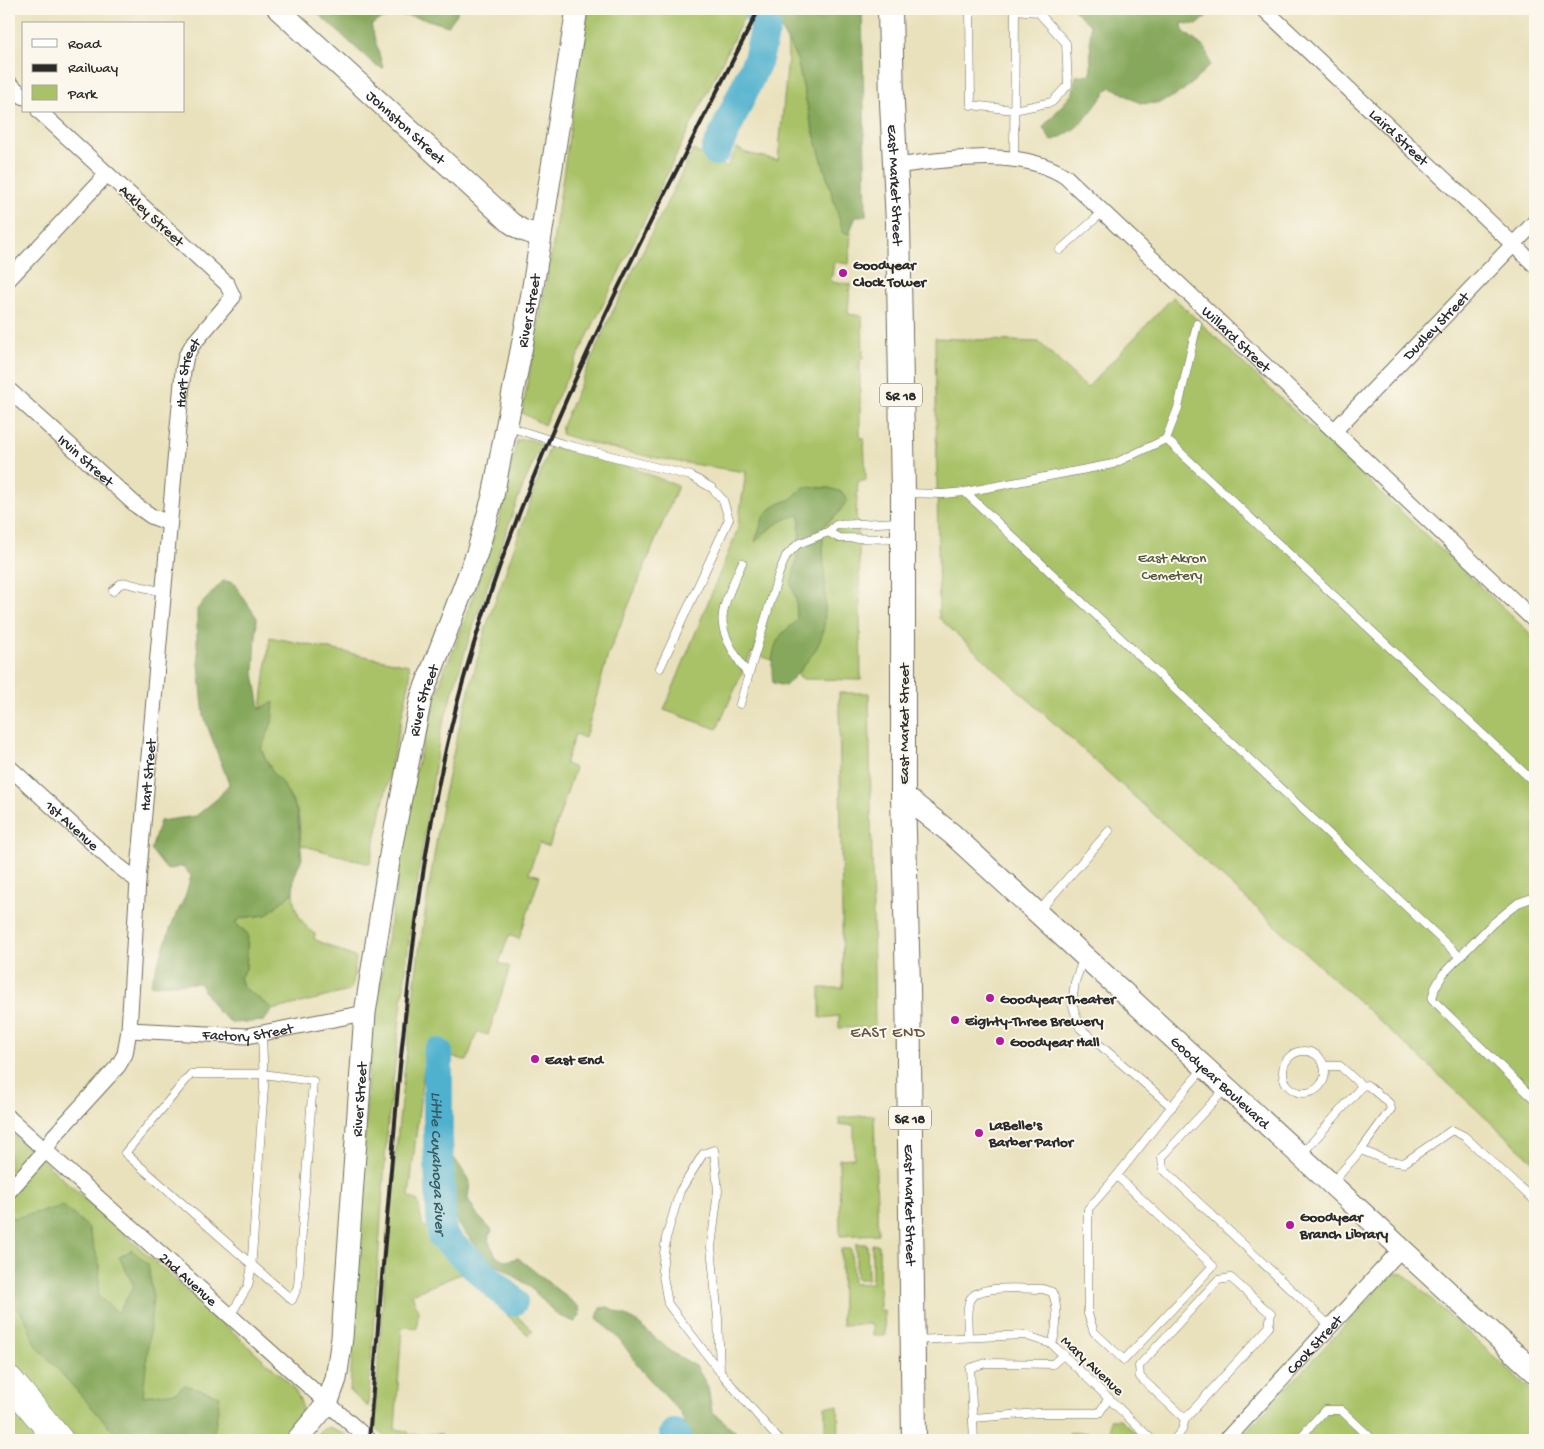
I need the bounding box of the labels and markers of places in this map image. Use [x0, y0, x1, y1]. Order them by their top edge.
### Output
place label: Goodyear Clock Tower [852, 257, 927, 292]
marker: Goodyear Clock Tower [837, 267, 849, 279]
place label: Goodyear Theater [1000, 991, 1117, 1009]
marker: Goodyear Theater [984, 992, 996, 1004]
place label: Eighty-Three Brewery [965, 1013, 1104, 1031]
marker: Eighty-Three Brewery [949, 1014, 961, 1026]
place label: Goodyear Hall [1010, 1034, 1100, 1052]
marker: Goodyear Hall [994, 1035, 1006, 1047]
place label: East End [545, 1052, 605, 1070]
marker: East End [529, 1053, 541, 1065]
place label: LaBelle's Barber Parlor [988, 1117, 1075, 1152]
marker: LaBelle's Barber Parlor [973, 1127, 985, 1139]
place label: Goodyear Branch Library [1299, 1209, 1389, 1244]
marker: Goodyear Branch Library [1284, 1219, 1296, 1231]

